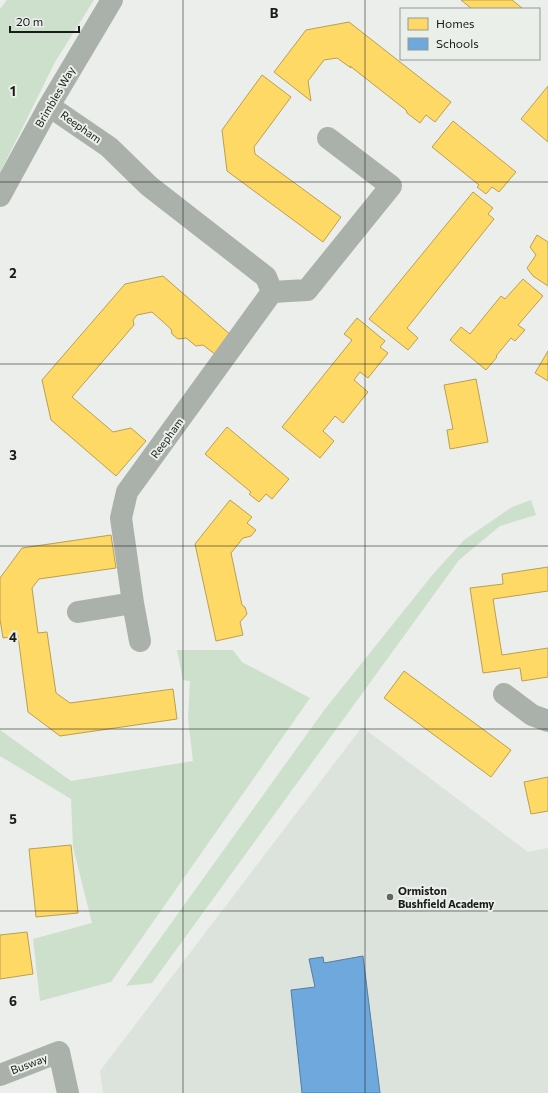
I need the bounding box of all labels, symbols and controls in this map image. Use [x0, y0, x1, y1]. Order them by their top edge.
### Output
text: B [270, 5, 279, 21]
scale bar [10, 8, 79, 34]
legend [400, 8, 540, 60]
text: 20 m [16, 14, 43, 28]
text: Homes [436, 16, 474, 30]
text: Schools [436, 36, 479, 50]
street label: Brimbles Way [32, 64, 77, 129]
text: 1 [10, 83, 16, 99]
street label: Reepham [58, 108, 104, 145]
text: 2 [9, 265, 17, 281]
street label: Reepham [148, 415, 186, 460]
text: 3 [9, 447, 17, 463]
text: 4 [9, 629, 17, 645]
text: 5 [9, 811, 17, 827]
place label: Ormiston Bushfield Academy [398, 884, 494, 910]
marker: Ormiston Bushfield Academy [385, 892, 395, 902]
text: 6 [9, 993, 17, 1009]
street label: Busway [9, 1051, 49, 1076]

